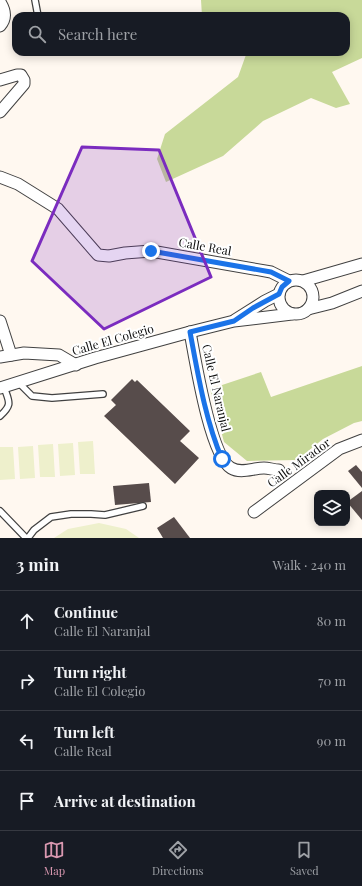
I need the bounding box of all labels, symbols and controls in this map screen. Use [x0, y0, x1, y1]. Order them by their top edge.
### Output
search box [12, 12, 350, 56]
icon: search [26, 23, 48, 45]
text: Search here [58, 24, 137, 44]
street label: Calle Real [178, 234, 233, 259]
route end [142, 242, 160, 260]
street label: Calle El Colegio [70, 320, 156, 358]
street label: Calle El Naranjal [199, 343, 235, 434]
street label: Calle Mirador [264, 434, 334, 490]
route start [213, 450, 231, 468]
map controls [314, 490, 350, 526]
button: layers [314, 490, 350, 526]
text: 3 min [16, 553, 59, 575]
text: Walk · 240 m [273, 556, 346, 573]
text: Continue [54, 602, 118, 622]
icon: ahead [16, 610, 38, 632]
text: 80 m [317, 612, 346, 629]
text: Calle El Naranjal [54, 622, 150, 639]
text: Turn right [54, 662, 127, 682]
icon: right [16, 670, 38, 692]
text: 70 m [318, 672, 346, 689]
text: Calle El Colegio [54, 682, 145, 699]
text: Turn left [54, 722, 115, 742]
icon: left [16, 730, 38, 752]
text: 90 m [317, 732, 346, 749]
text: Calle Real [54, 742, 112, 759]
icon: arrive [16, 790, 38, 812]
text: Arrive at destination [54, 791, 196, 811]
tab: Map [43, 839, 65, 878]
tab: Directions [152, 839, 203, 878]
tab: Saved [290, 839, 319, 878]

